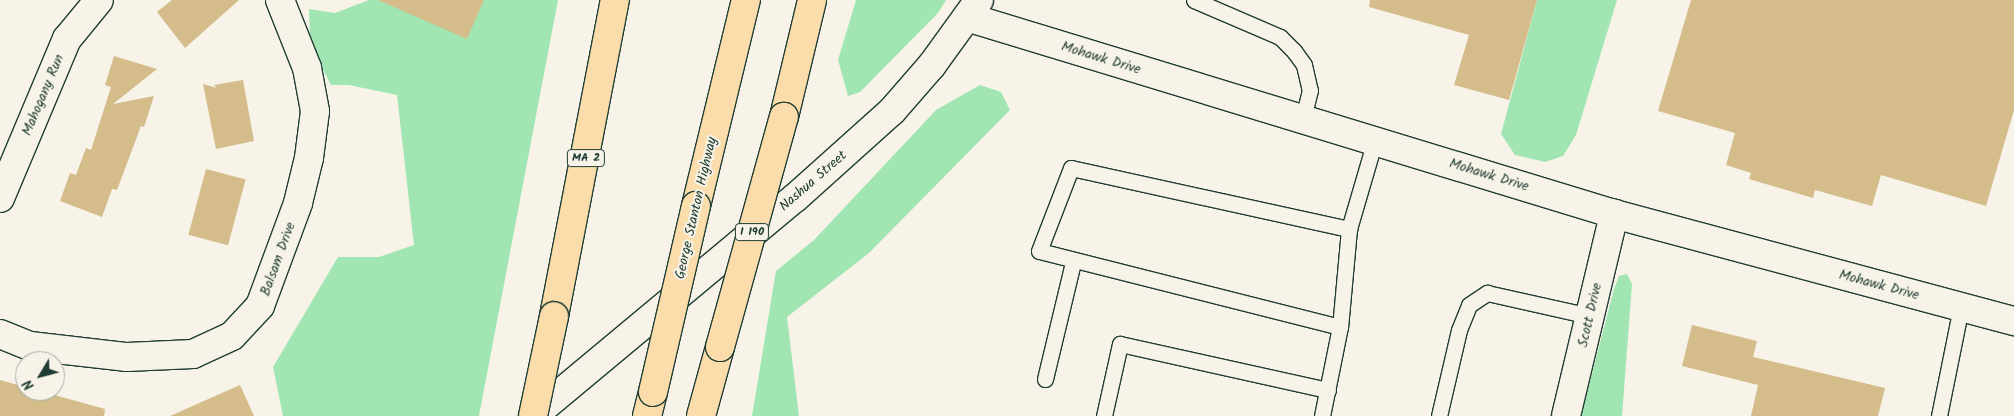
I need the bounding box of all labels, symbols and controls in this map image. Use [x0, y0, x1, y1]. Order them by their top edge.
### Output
street label: Mohawk Drive [1059, 38, 1143, 78]
street label: Mahogany Run [18, 52, 68, 138]
street label: George Stanton Highway [671, 135, 721, 281]
street label: Nashua Street [776, 147, 850, 215]
road number: MA 2 [566, 148, 606, 168]
street label: Mohawk Drive [1447, 155, 1531, 195]
street label: Balsam Drive [257, 220, 299, 298]
road number: I 190 [734, 222, 770, 242]
street label: Mohawk Drive [1837, 266, 1921, 304]
street label: Scott Drive [1574, 281, 1606, 349]
north arrow [15, 351, 65, 401]
text: N [17, 374, 40, 395]

